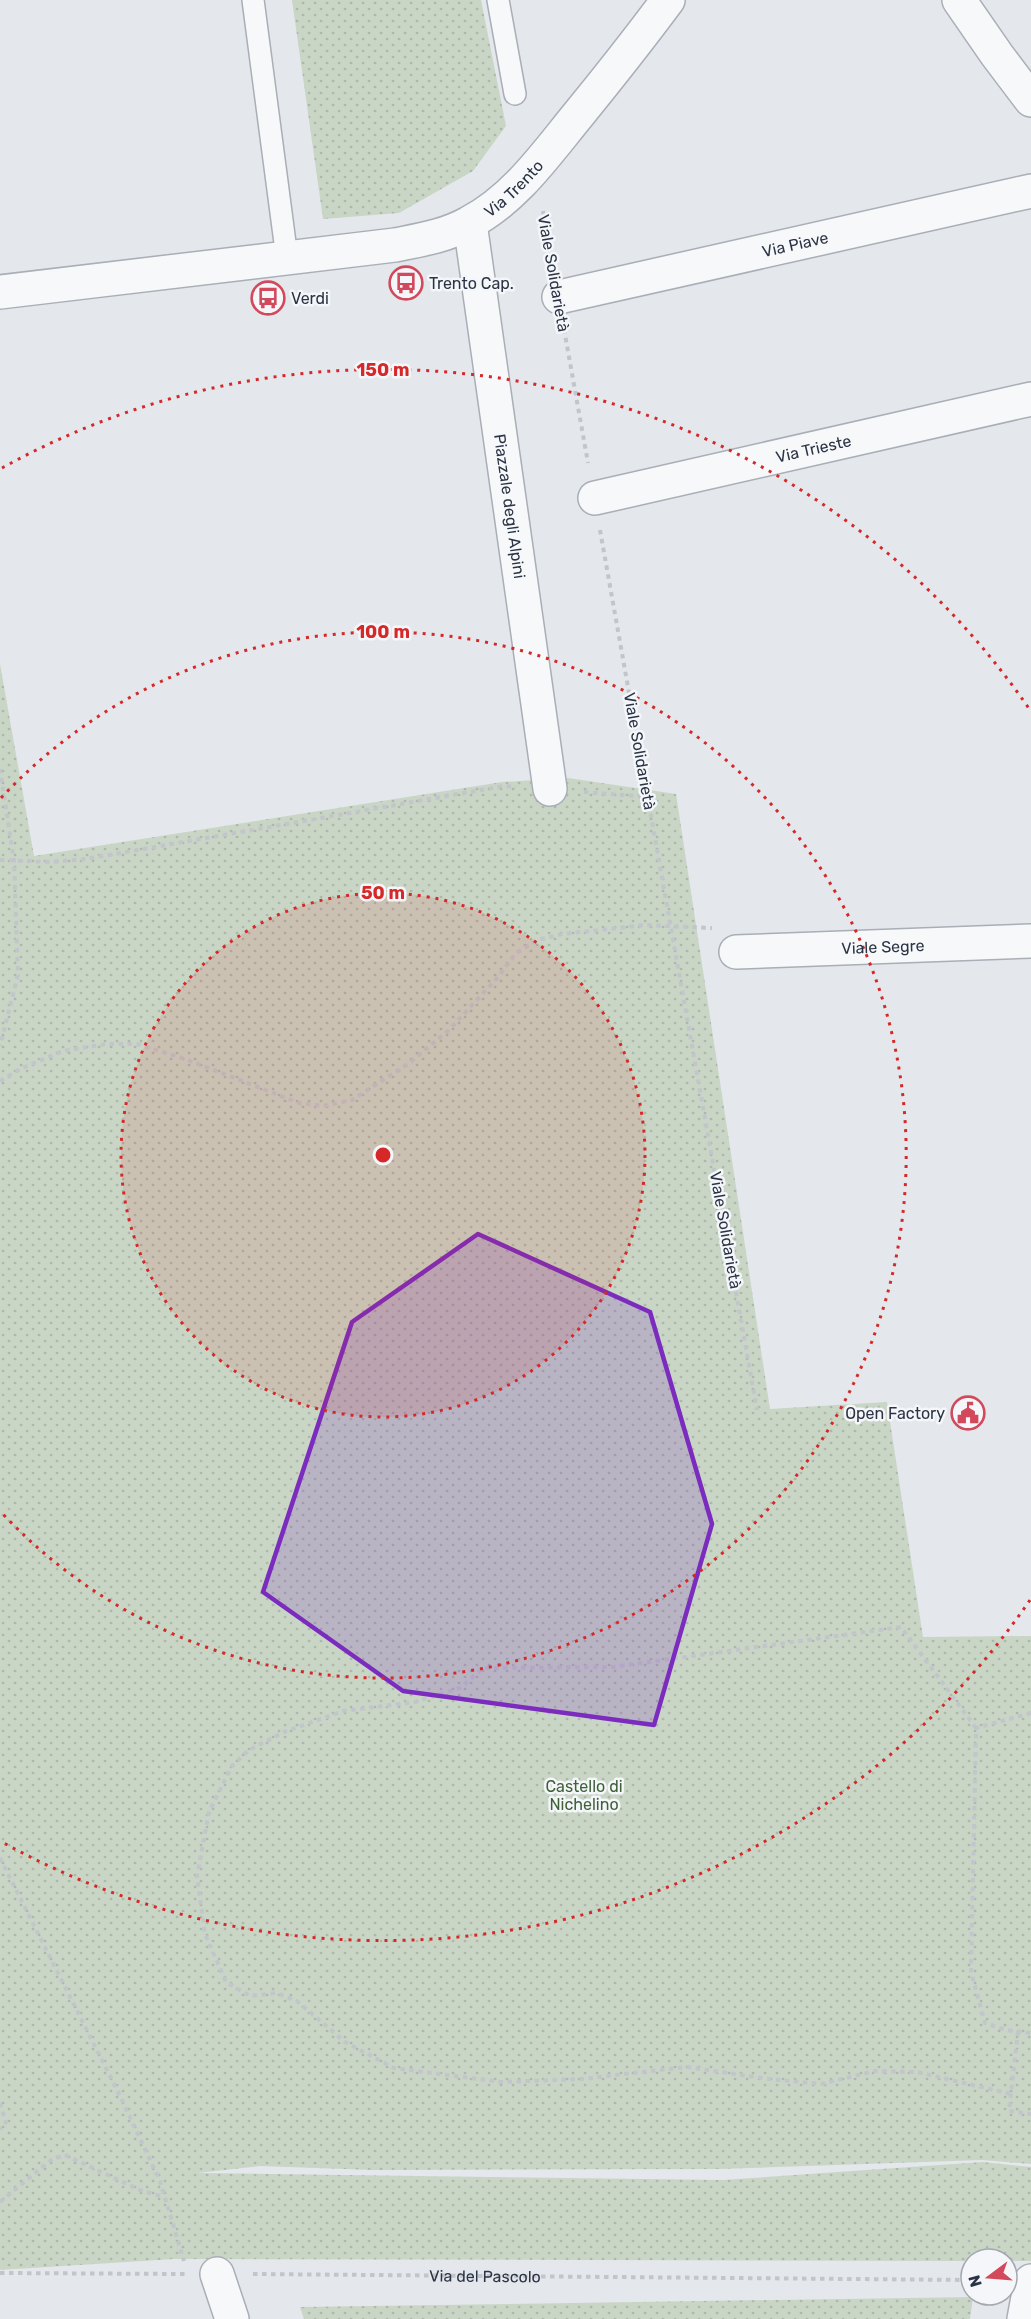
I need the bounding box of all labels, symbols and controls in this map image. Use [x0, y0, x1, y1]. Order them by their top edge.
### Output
street label: Via Trento [480, 156, 547, 221]
street label: Viale Solidarietà [534, 213, 573, 333]
street label: Via Piave [760, 228, 830, 261]
bus stop icon: Trento Cap. [388, 265, 424, 301]
place label: Trento Cap. [429, 274, 514, 293]
bus stop icon: Verdi [250, 280, 286, 316]
place label: Verdi [291, 289, 329, 308]
text: 150 m [356, 359, 410, 381]
street label: Via Trieste [774, 431, 853, 467]
street label: Piazzale degli Alpini [490, 433, 529, 580]
text: 100 m [356, 621, 410, 643]
street label: Viale Solidarietà [620, 691, 659, 811]
text: 50 m [361, 882, 405, 904]
street label: Viale Segre [841, 936, 925, 958]
centre of rings [373, 1145, 393, 1165]
street label: Viale Solidarietà [706, 1170, 745, 1290]
public building icon: Open Factory [950, 1395, 986, 1431]
place label: Open Factory [845, 1404, 945, 1423]
park label: Castello di Nichelino [545, 1777, 623, 1814]
north arrow [959, 2247, 1019, 2307]
street label: Via del Pascolo [429, 2266, 541, 2286]
text: N [964, 2273, 986, 2289]

